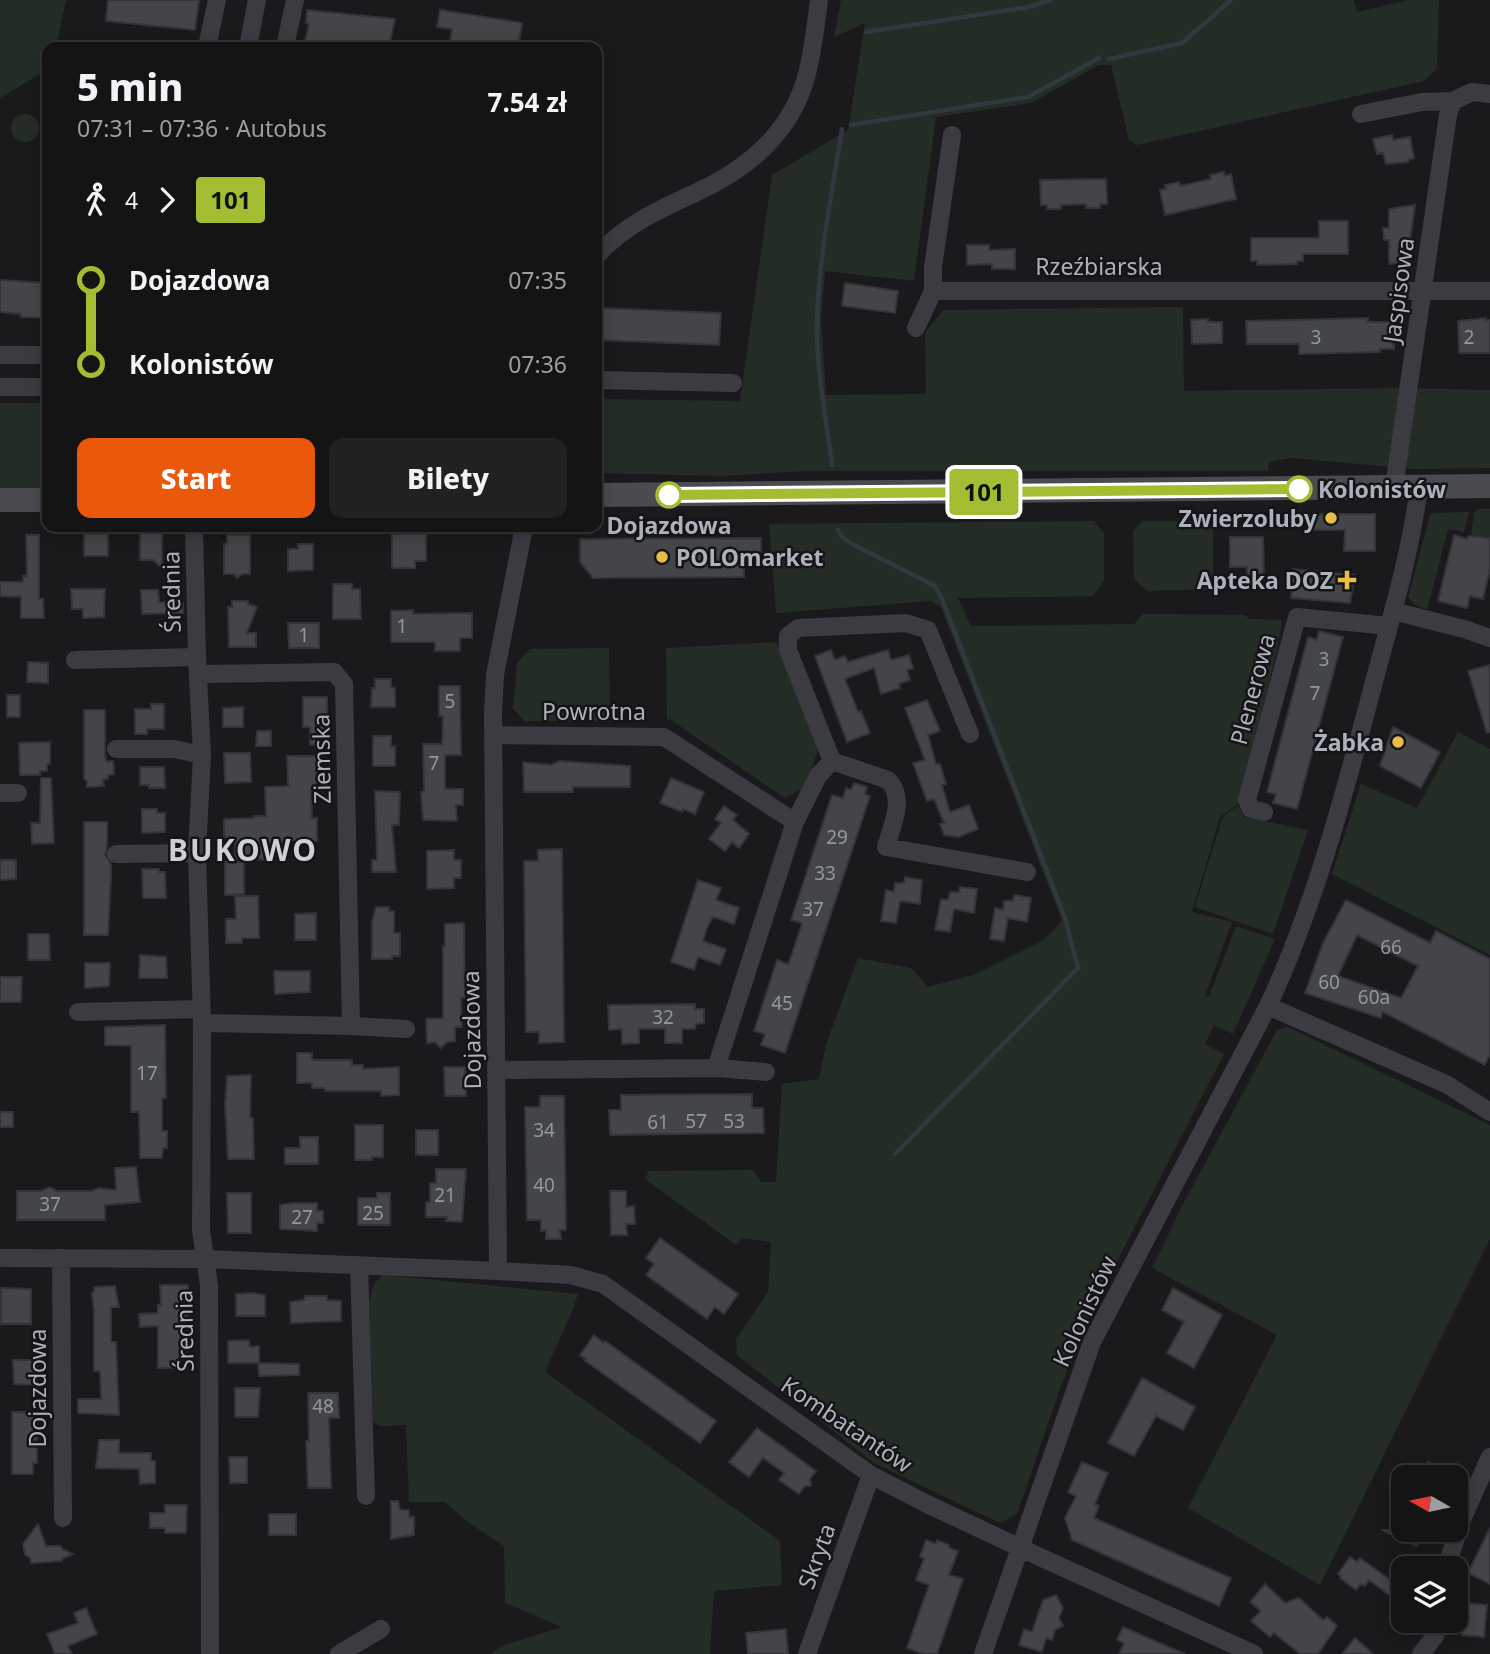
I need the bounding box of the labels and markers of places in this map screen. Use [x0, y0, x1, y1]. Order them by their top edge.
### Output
place label: Kolonistów [1318, 473, 1446, 505]
marker: Kolonistów [1286, 476, 1312, 502]
marker: Dojazdowa [656, 482, 682, 508]
place label: Zwierzoluby [1178, 502, 1318, 534]
place label: Dojazdowa [606, 509, 732, 541]
marker: Zwierzoluby [1323, 510, 1339, 526]
place label: POLOmarket [676, 541, 824, 573]
marker: POLOmarket [654, 549, 670, 565]
place label: Apteka DOZ [1197, 564, 1333, 596]
marker: Apteka DOZ [1339, 572, 1355, 588]
place label: Żabka [1314, 726, 1384, 758]
marker: Żabka [1390, 734, 1406, 750]

